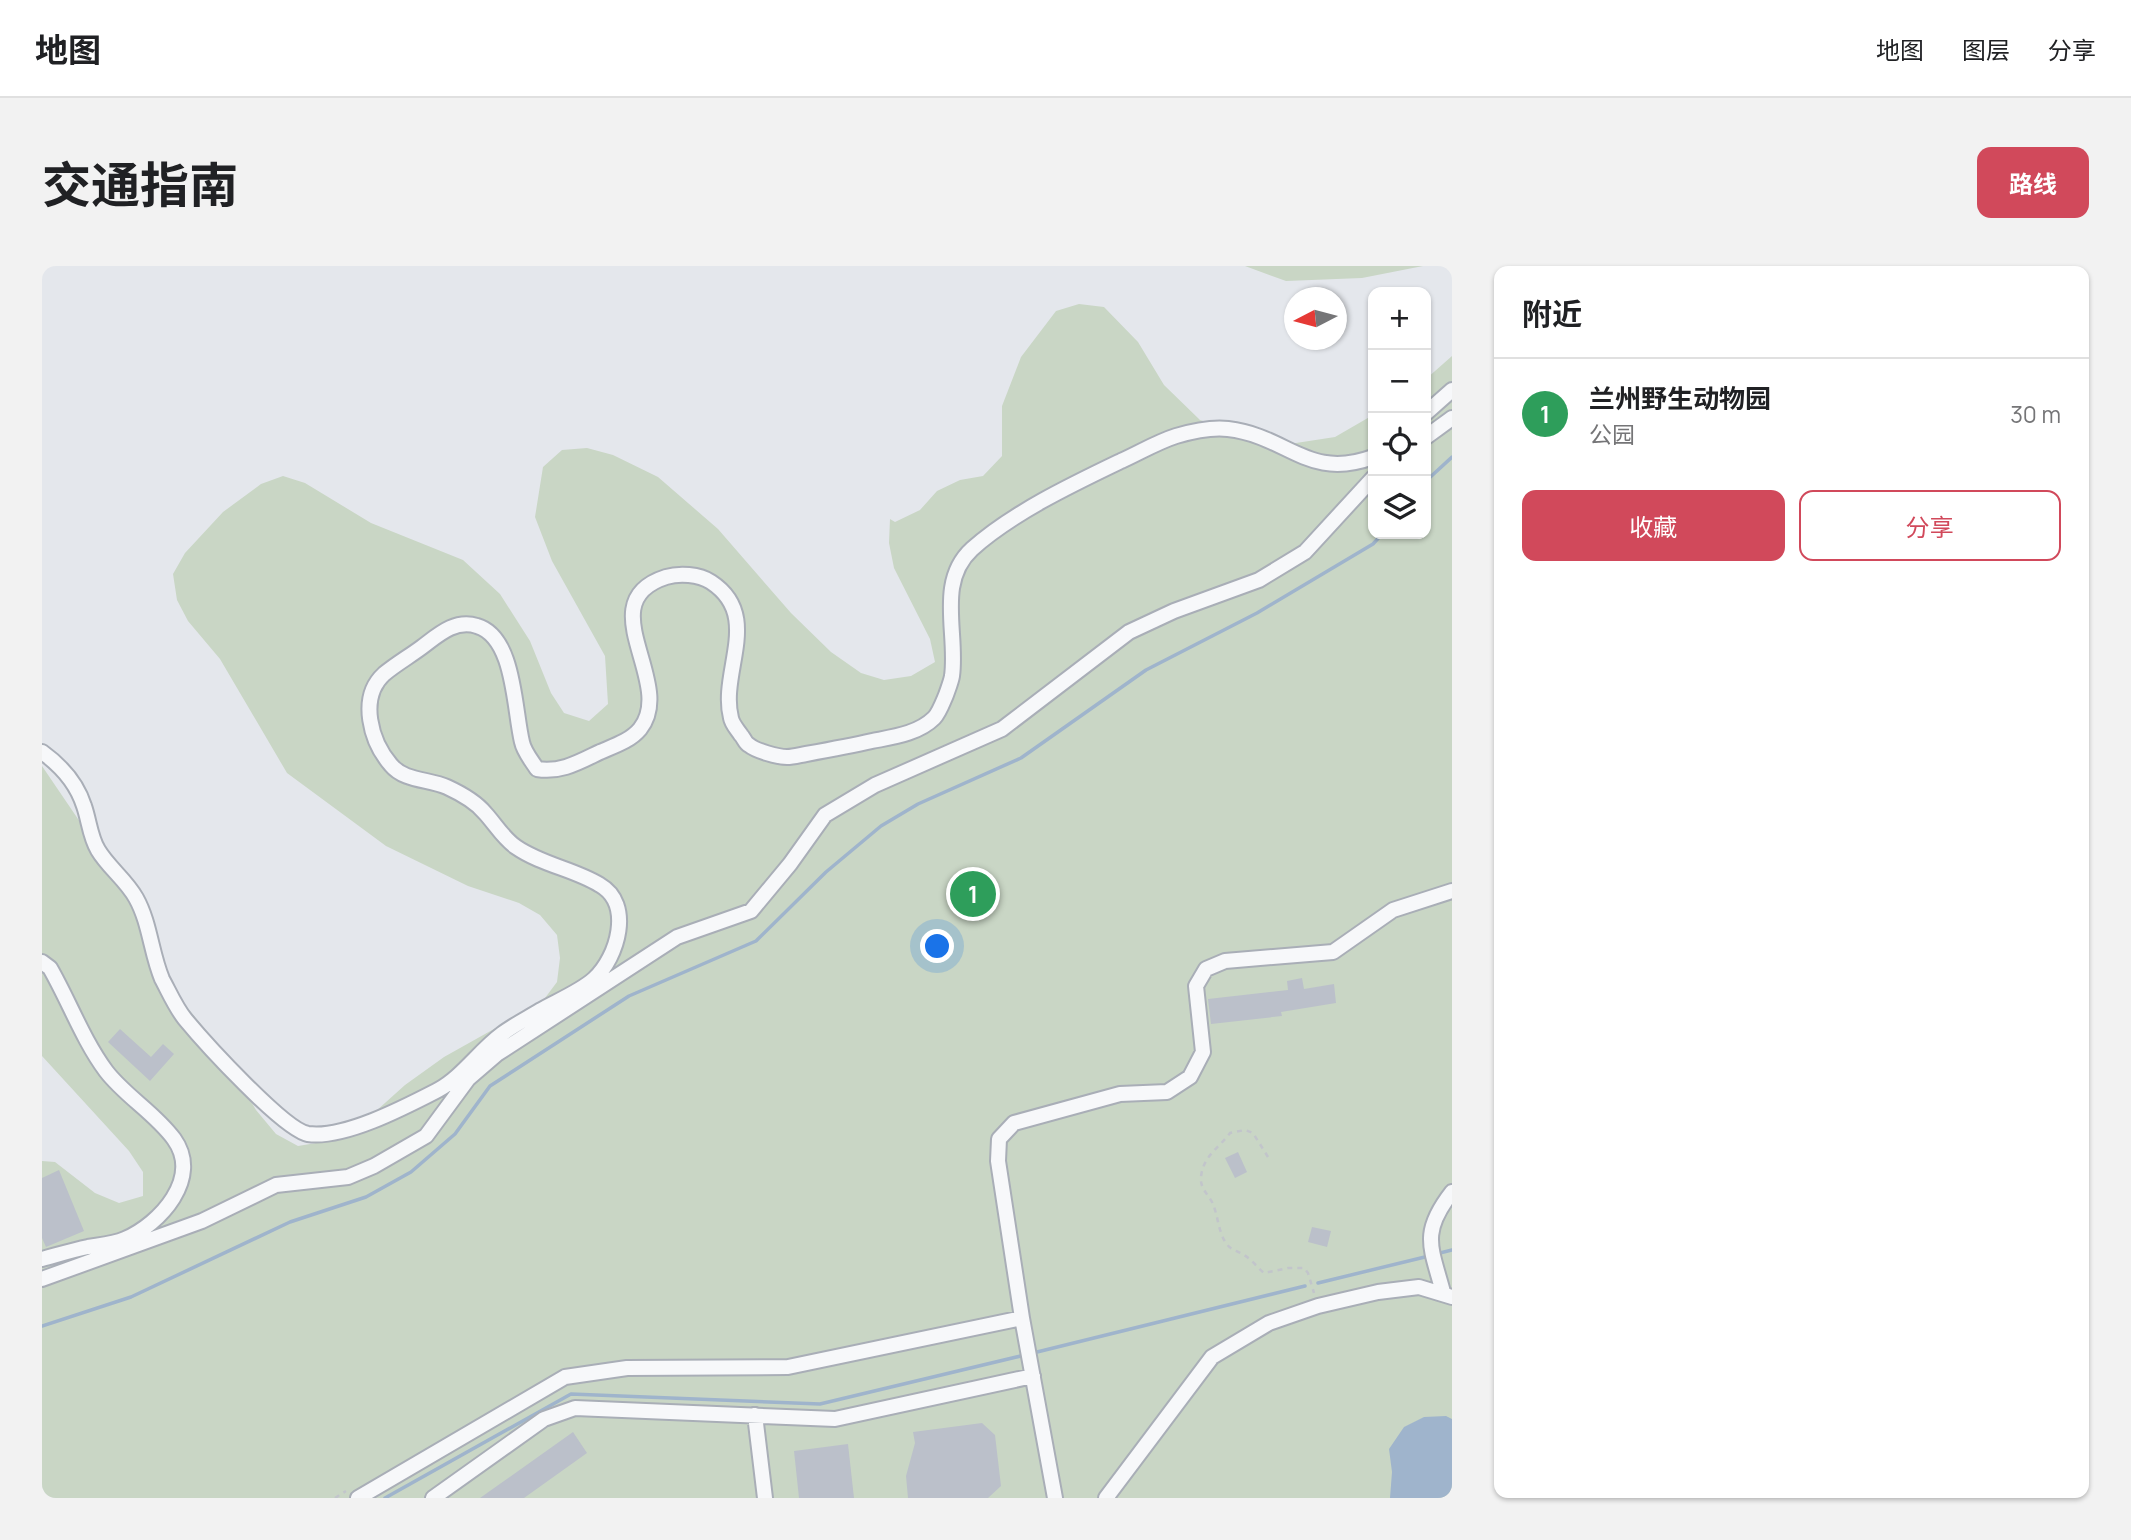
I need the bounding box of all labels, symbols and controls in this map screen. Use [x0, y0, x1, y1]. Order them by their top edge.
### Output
text: 地图 [35, 27, 101, 72]
text: 地图 [1876, 33, 1924, 66]
text: 图层 [1962, 33, 2010, 66]
text: 分享 [2048, 33, 2096, 66]
button: 路线 [1977, 147, 2089, 218]
text: 交通指南 [42, 151, 238, 218]
north arrow [1284, 287, 1347, 350]
map controls [1368, 287, 1431, 539]
button: + [1368, 287, 1431, 350]
text: 附近 [1522, 293, 1582, 334]
button: − [1368, 350, 1431, 413]
text: 兰州野生动物园 [1589, 380, 1771, 416]
text: 1 [1540, 398, 1550, 430]
text: 30 m [2010, 398, 2061, 430]
button: locate [1368, 413, 1431, 476]
text: 公园 [1589, 418, 1635, 450]
button: layers [1368, 476, 1431, 539]
button: 收藏 [1522, 490, 1785, 561]
button: 分享 [1799, 490, 2061, 561]
pin: 1 [950, 868, 996, 920]
your location [920, 929, 954, 963]

